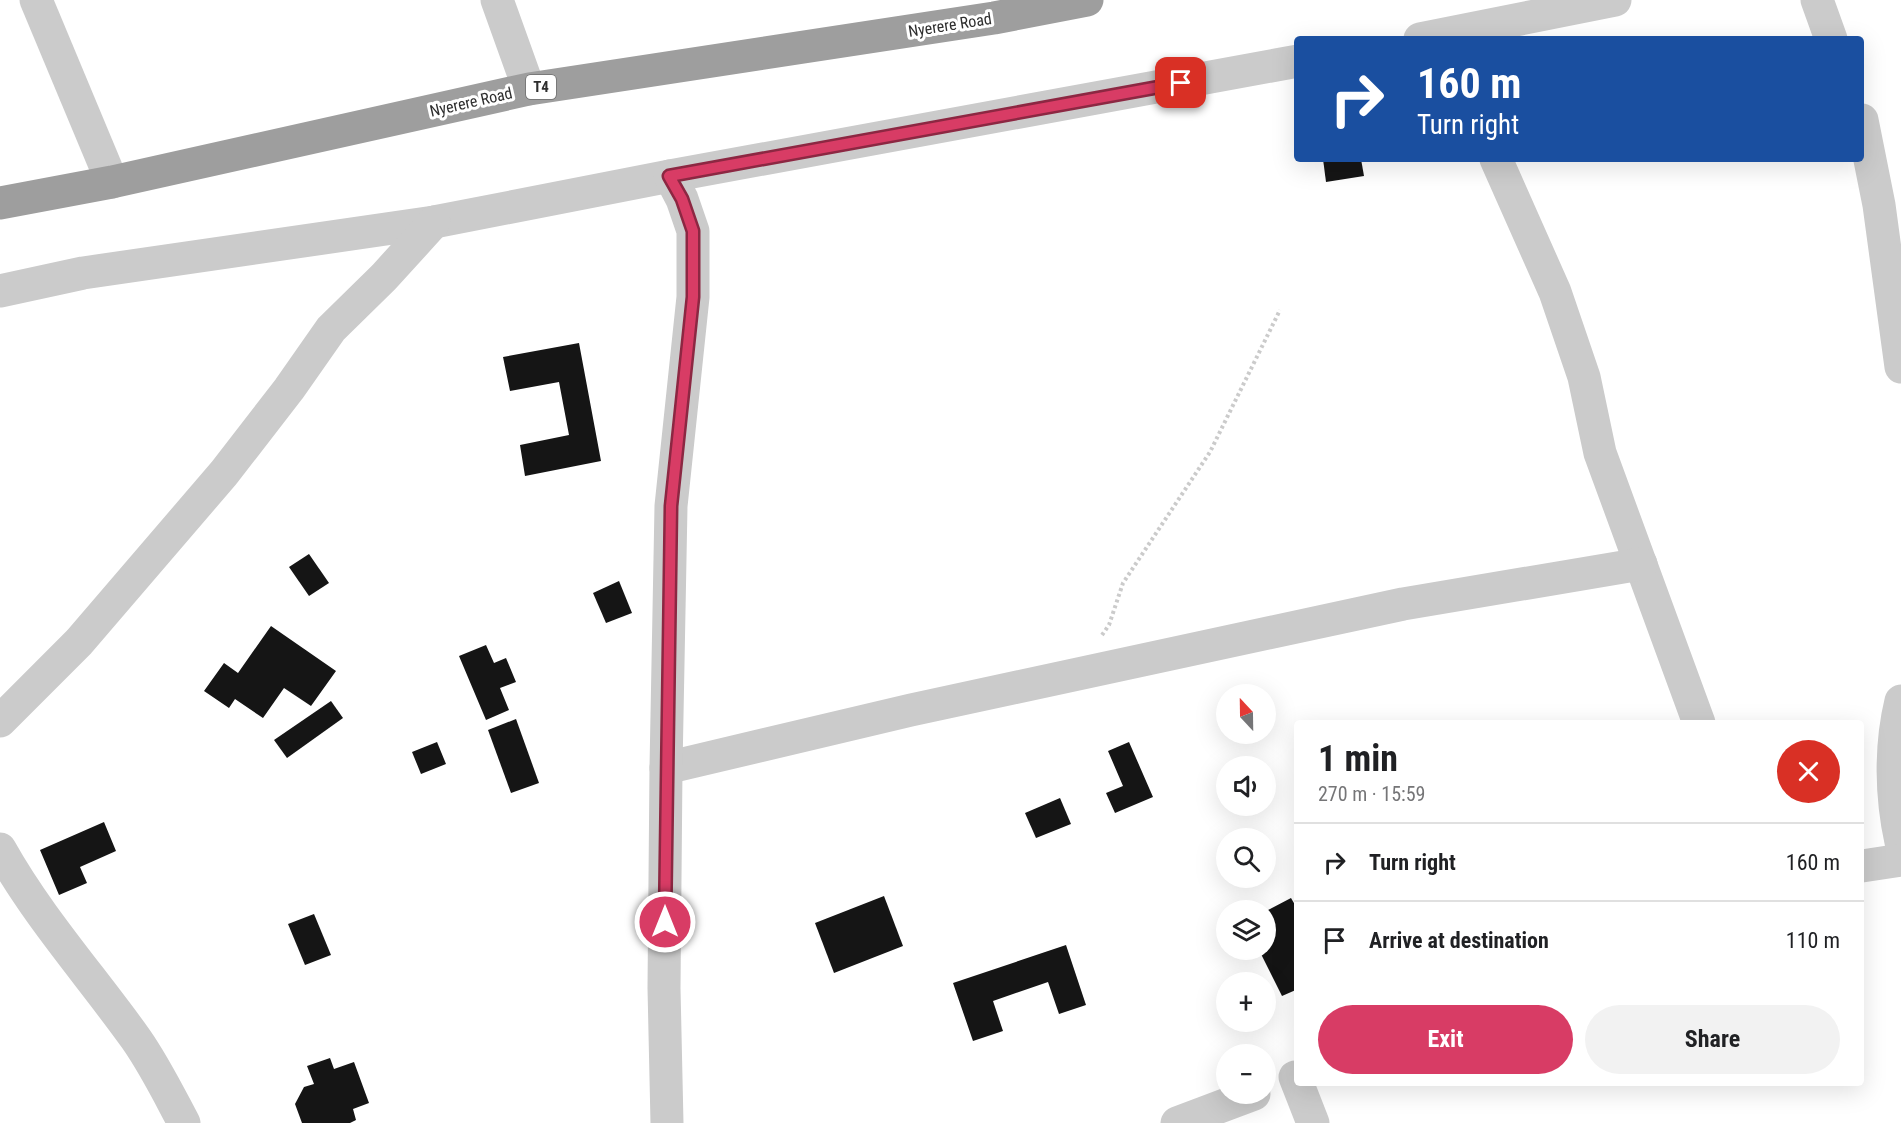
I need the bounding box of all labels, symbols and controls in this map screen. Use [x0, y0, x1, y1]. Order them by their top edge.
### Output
street label: Nyerere Road [907, 9, 993, 41]
pin [1155, 57, 1206, 108]
text: 160 m [1417, 59, 1522, 108]
icon: right [1318, 60, 1396, 138]
icon: arrive [1164, 66, 1197, 99]
road number: T4 [526, 75, 556, 99]
street label: Nyerere Road [428, 83, 514, 121]
text: Turn right [1417, 109, 1519, 141]
north arrow [1216, 684, 1276, 744]
map controls [1216, 684, 1276, 1104]
text: 1 min [1318, 738, 1398, 780]
button: close [1777, 740, 1840, 803]
button: sound [1216, 756, 1276, 816]
text: 270 m · 15:59 [1318, 782, 1425, 806]
button: search [1216, 828, 1276, 888]
icon: right [1318, 846, 1351, 879]
text: Turn right [1369, 850, 1456, 875]
text: 160 m [1786, 850, 1840, 875]
position arrow [633, 890, 697, 954]
button: layers [1216, 900, 1276, 960]
icon: arrive [1318, 924, 1351, 957]
text: Arrive at destination [1369, 928, 1549, 953]
text: 110 m [1786, 928, 1840, 953]
button: + [1216, 972, 1276, 1032]
button: Exit [1318, 1005, 1573, 1074]
button: Share [1585, 1005, 1840, 1074]
button: − [1216, 1044, 1276, 1104]

